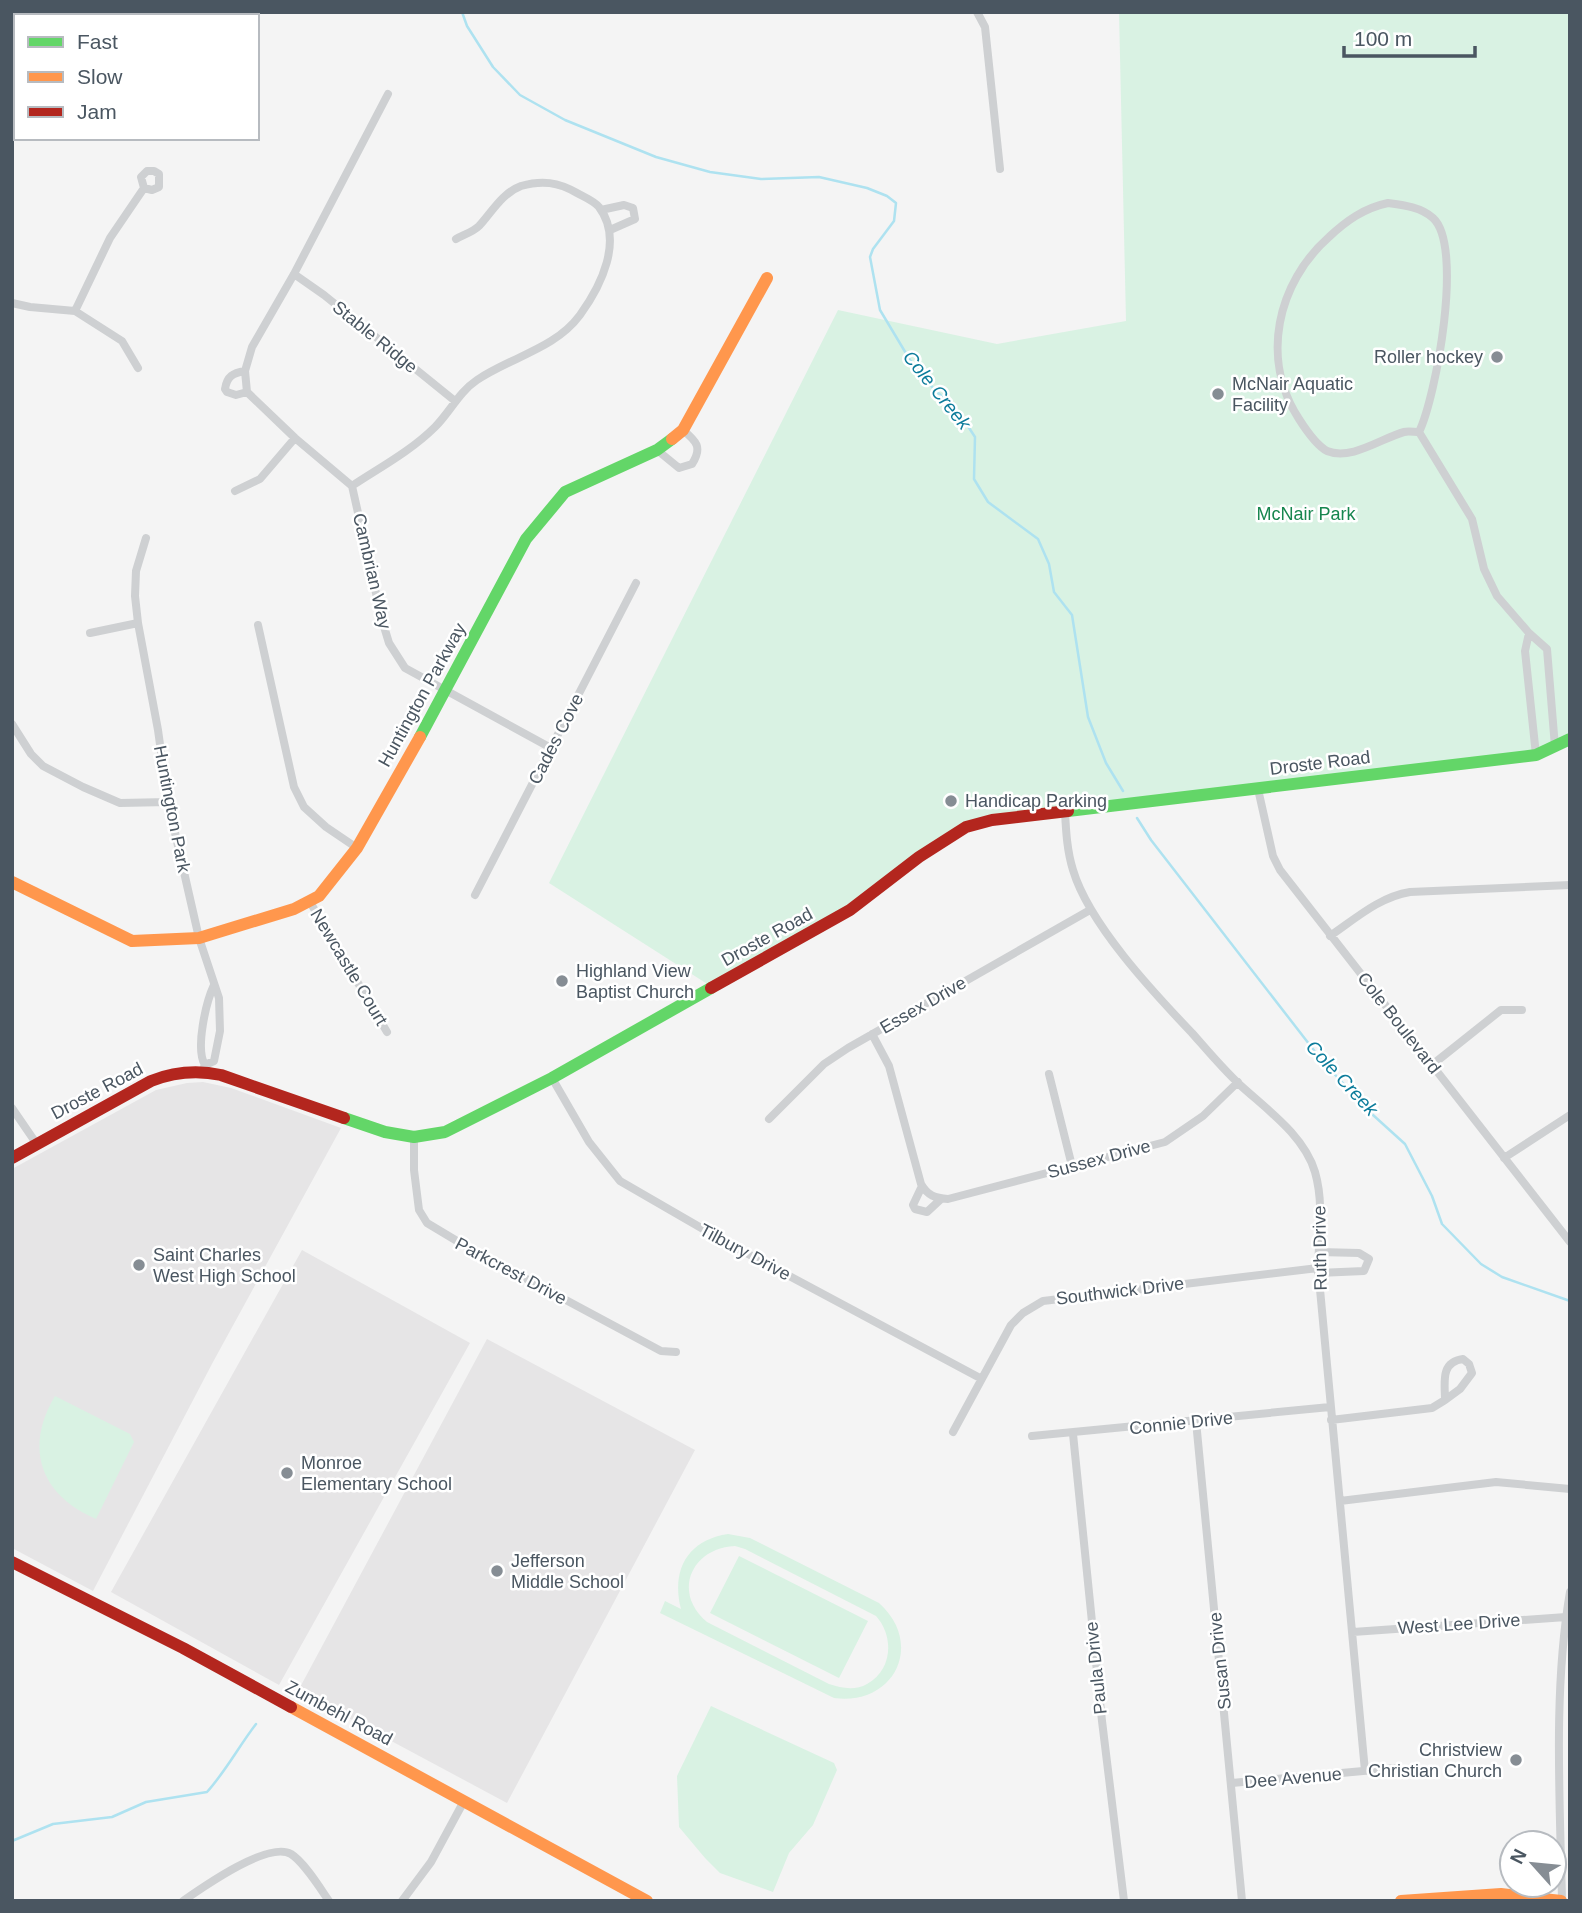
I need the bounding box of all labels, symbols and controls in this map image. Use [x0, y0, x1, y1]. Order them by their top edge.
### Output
legend [14, 14, 259, 140]
scale bar [1344, 14, 1475, 58]
text: 100 m [1354, 27, 1412, 50]
text: Fast [77, 30, 118, 53]
text: Slow [77, 65, 123, 88]
text: Jam [77, 100, 117, 123]
street label: Stable Ridge [329, 297, 421, 377]
water label: Cole Creek [899, 346, 976, 435]
place label: Roller hockey [1374, 347, 1483, 367]
marker: Roller hockey [1489, 349, 1505, 365]
place label: McNair Aquatic Facility [1232, 374, 1353, 415]
marker: McNair Aquatic Facility [1210, 386, 1226, 402]
park label: McNair Park [1256, 504, 1357, 524]
street label: Cambrian Way [349, 511, 395, 631]
street label: Huntington Parkway [374, 620, 470, 770]
street label: Cades Cove [525, 690, 587, 788]
street label: Huntington Park [150, 744, 194, 875]
street label: Droste Road [1269, 747, 1371, 779]
place label: Handicap Parking [965, 791, 1107, 811]
marker: Handicap Parking [943, 793, 959, 809]
street label: Droste Road [718, 904, 816, 970]
street label: Newcastle Court [306, 905, 392, 1029]
place label: Highland View Baptist Church [576, 961, 694, 1002]
street label: Cole Boulevard [1353, 968, 1445, 1078]
street label: Essex Drive [876, 972, 970, 1038]
marker: Highland View Baptist Church [554, 973, 570, 989]
water label: Cole Creek [1302, 1036, 1383, 1121]
street label: Droste Road [48, 1058, 146, 1124]
street label: Sussex Drive [1045, 1136, 1153, 1182]
street label: Ruth Drive [1309, 1205, 1331, 1291]
street label: Tilbury Drive [696, 1220, 794, 1284]
street label: Parkcrest Drive [452, 1233, 570, 1309]
place label: Saint Charles West High School [153, 1245, 296, 1286]
marker: Saint Charles West High School [131, 1257, 147, 1273]
street label: Southwick Drive [1055, 1273, 1185, 1309]
street label: Connie Drive [1128, 1408, 1234, 1438]
place label: Monroe Elementary School [301, 1453, 452, 1494]
marker: Monroe Elementary School [279, 1465, 295, 1481]
place label: Jefferson Middle School [511, 1551, 624, 1592]
marker: Jefferson Middle School [489, 1563, 505, 1579]
street label: West Lee Drive [1397, 1610, 1521, 1638]
street label: Susan Drive [1205, 1611, 1235, 1711]
street label: Paula Drive [1081, 1621, 1111, 1715]
street label: Zumbehl Road [282, 1676, 396, 1750]
place label: Christview Christian Church [1368, 1740, 1503, 1781]
marker: Christview Christian Church [1508, 1752, 1524, 1768]
street label: Dee Avenue [1243, 1764, 1343, 1792]
north arrow [1498, 1829, 1568, 1899]
text: N [1506, 1846, 1531, 1867]

